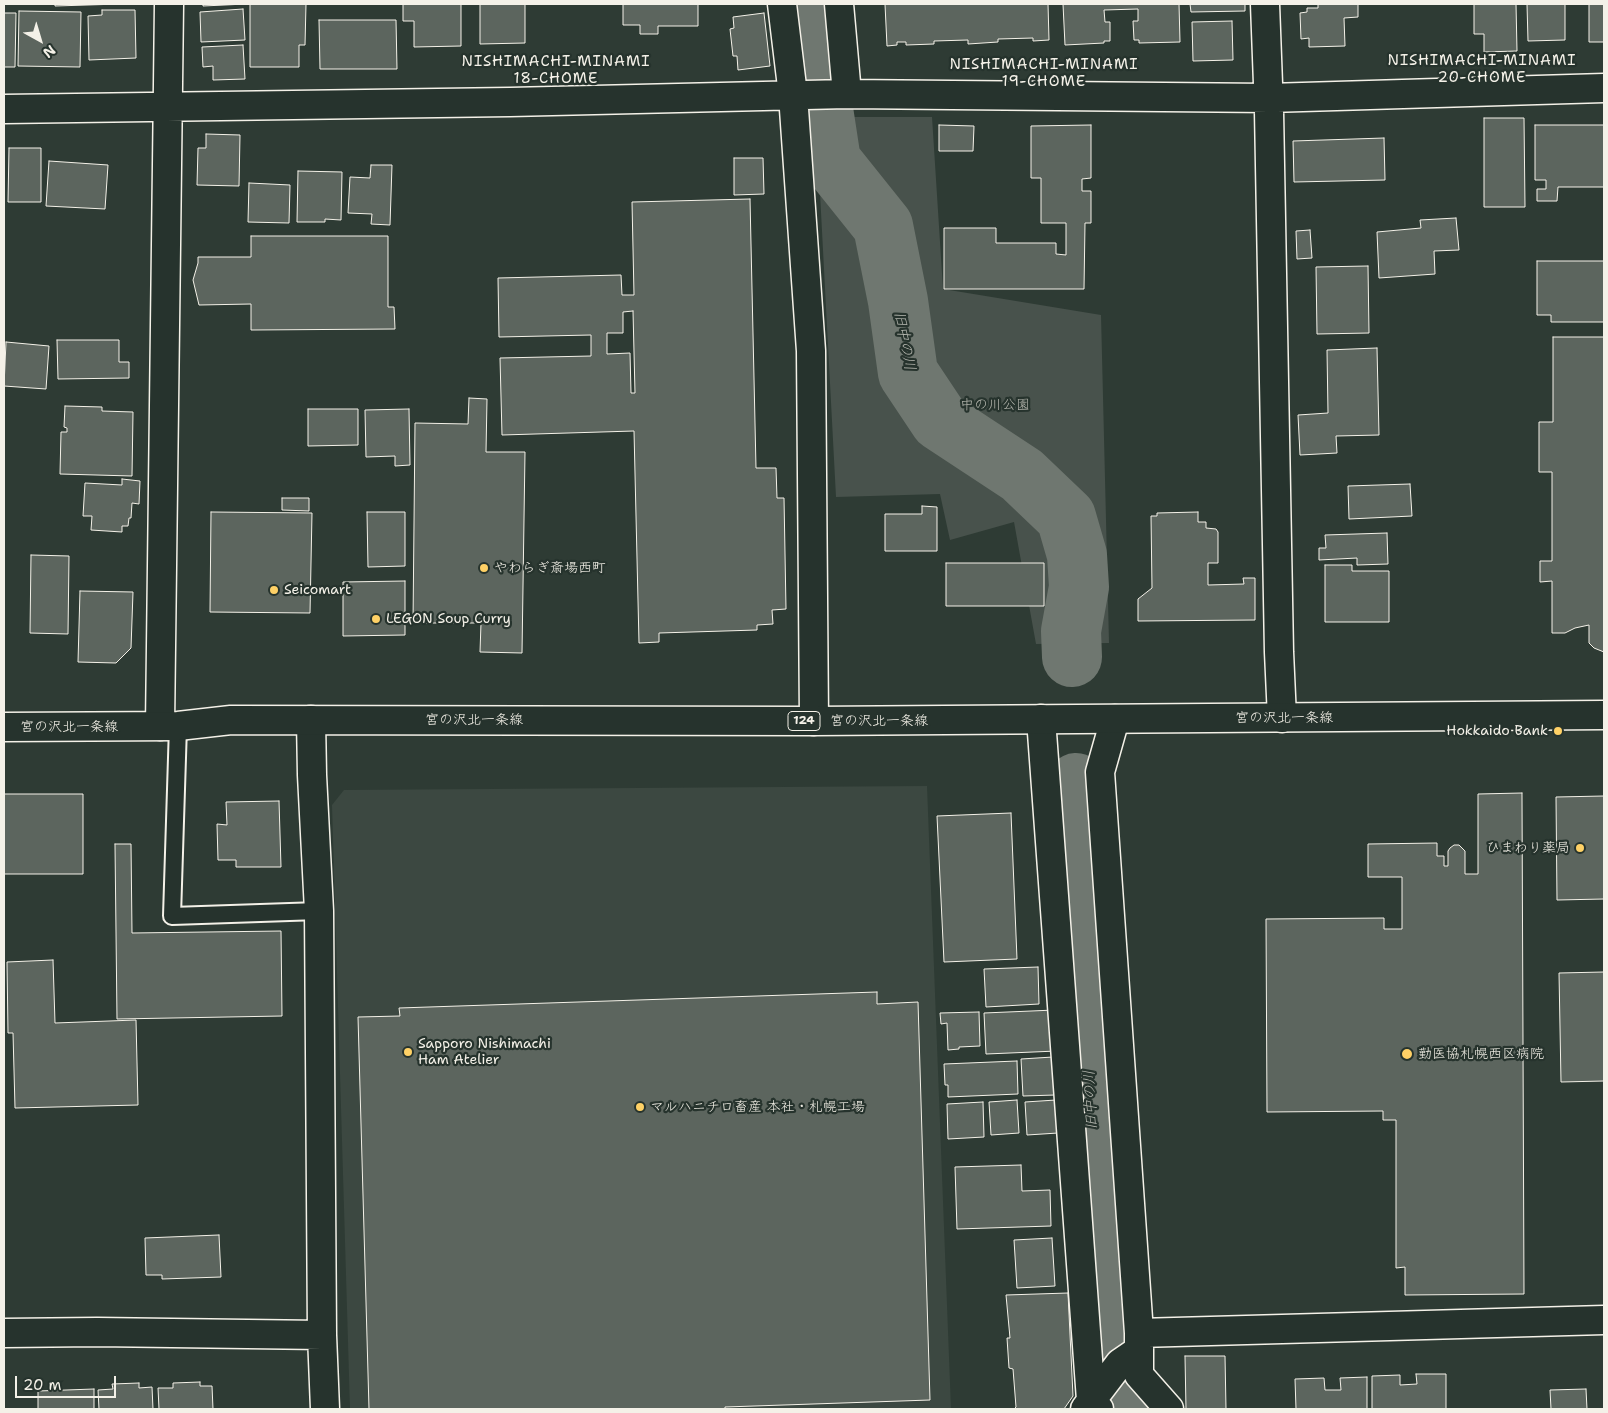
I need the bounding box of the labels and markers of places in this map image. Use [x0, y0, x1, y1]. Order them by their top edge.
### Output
place label: やわらぎ斎場西町 [494, 560, 606, 576]
marker: やわらぎ斎場西町 [478, 562, 490, 574]
place label: Seicomart [284, 582, 351, 598]
marker: Seicomart [268, 584, 280, 596]
place label: LEGON Soup Curry [386, 611, 511, 627]
marker: LEGON Soup Curry [370, 613, 382, 625]
place label: Hokkaido Bank [1446, 723, 1548, 739]
marker: Hokkaido Bank [1552, 725, 1564, 737]
place label: ひまわり薬局 [1486, 840, 1570, 856]
marker: ひまわり薬局 [1574, 842, 1586, 854]
place label: Sapporo Nishimachi Ham Atelier [418, 1036, 551, 1068]
marker: Sapporo Nishimachi Ham Atelier [402, 1046, 414, 1058]
place label: 勤医協札幌西区病院 [1418, 1046, 1544, 1062]
marker: 勤医協札幌西区病院 [1400, 1047, 1414, 1061]
place label: マルハニチロ畜産 本社・札幌工場 [650, 1099, 865, 1115]
marker: マルハニチロ畜産 本社・札幌工場 [634, 1101, 646, 1113]

